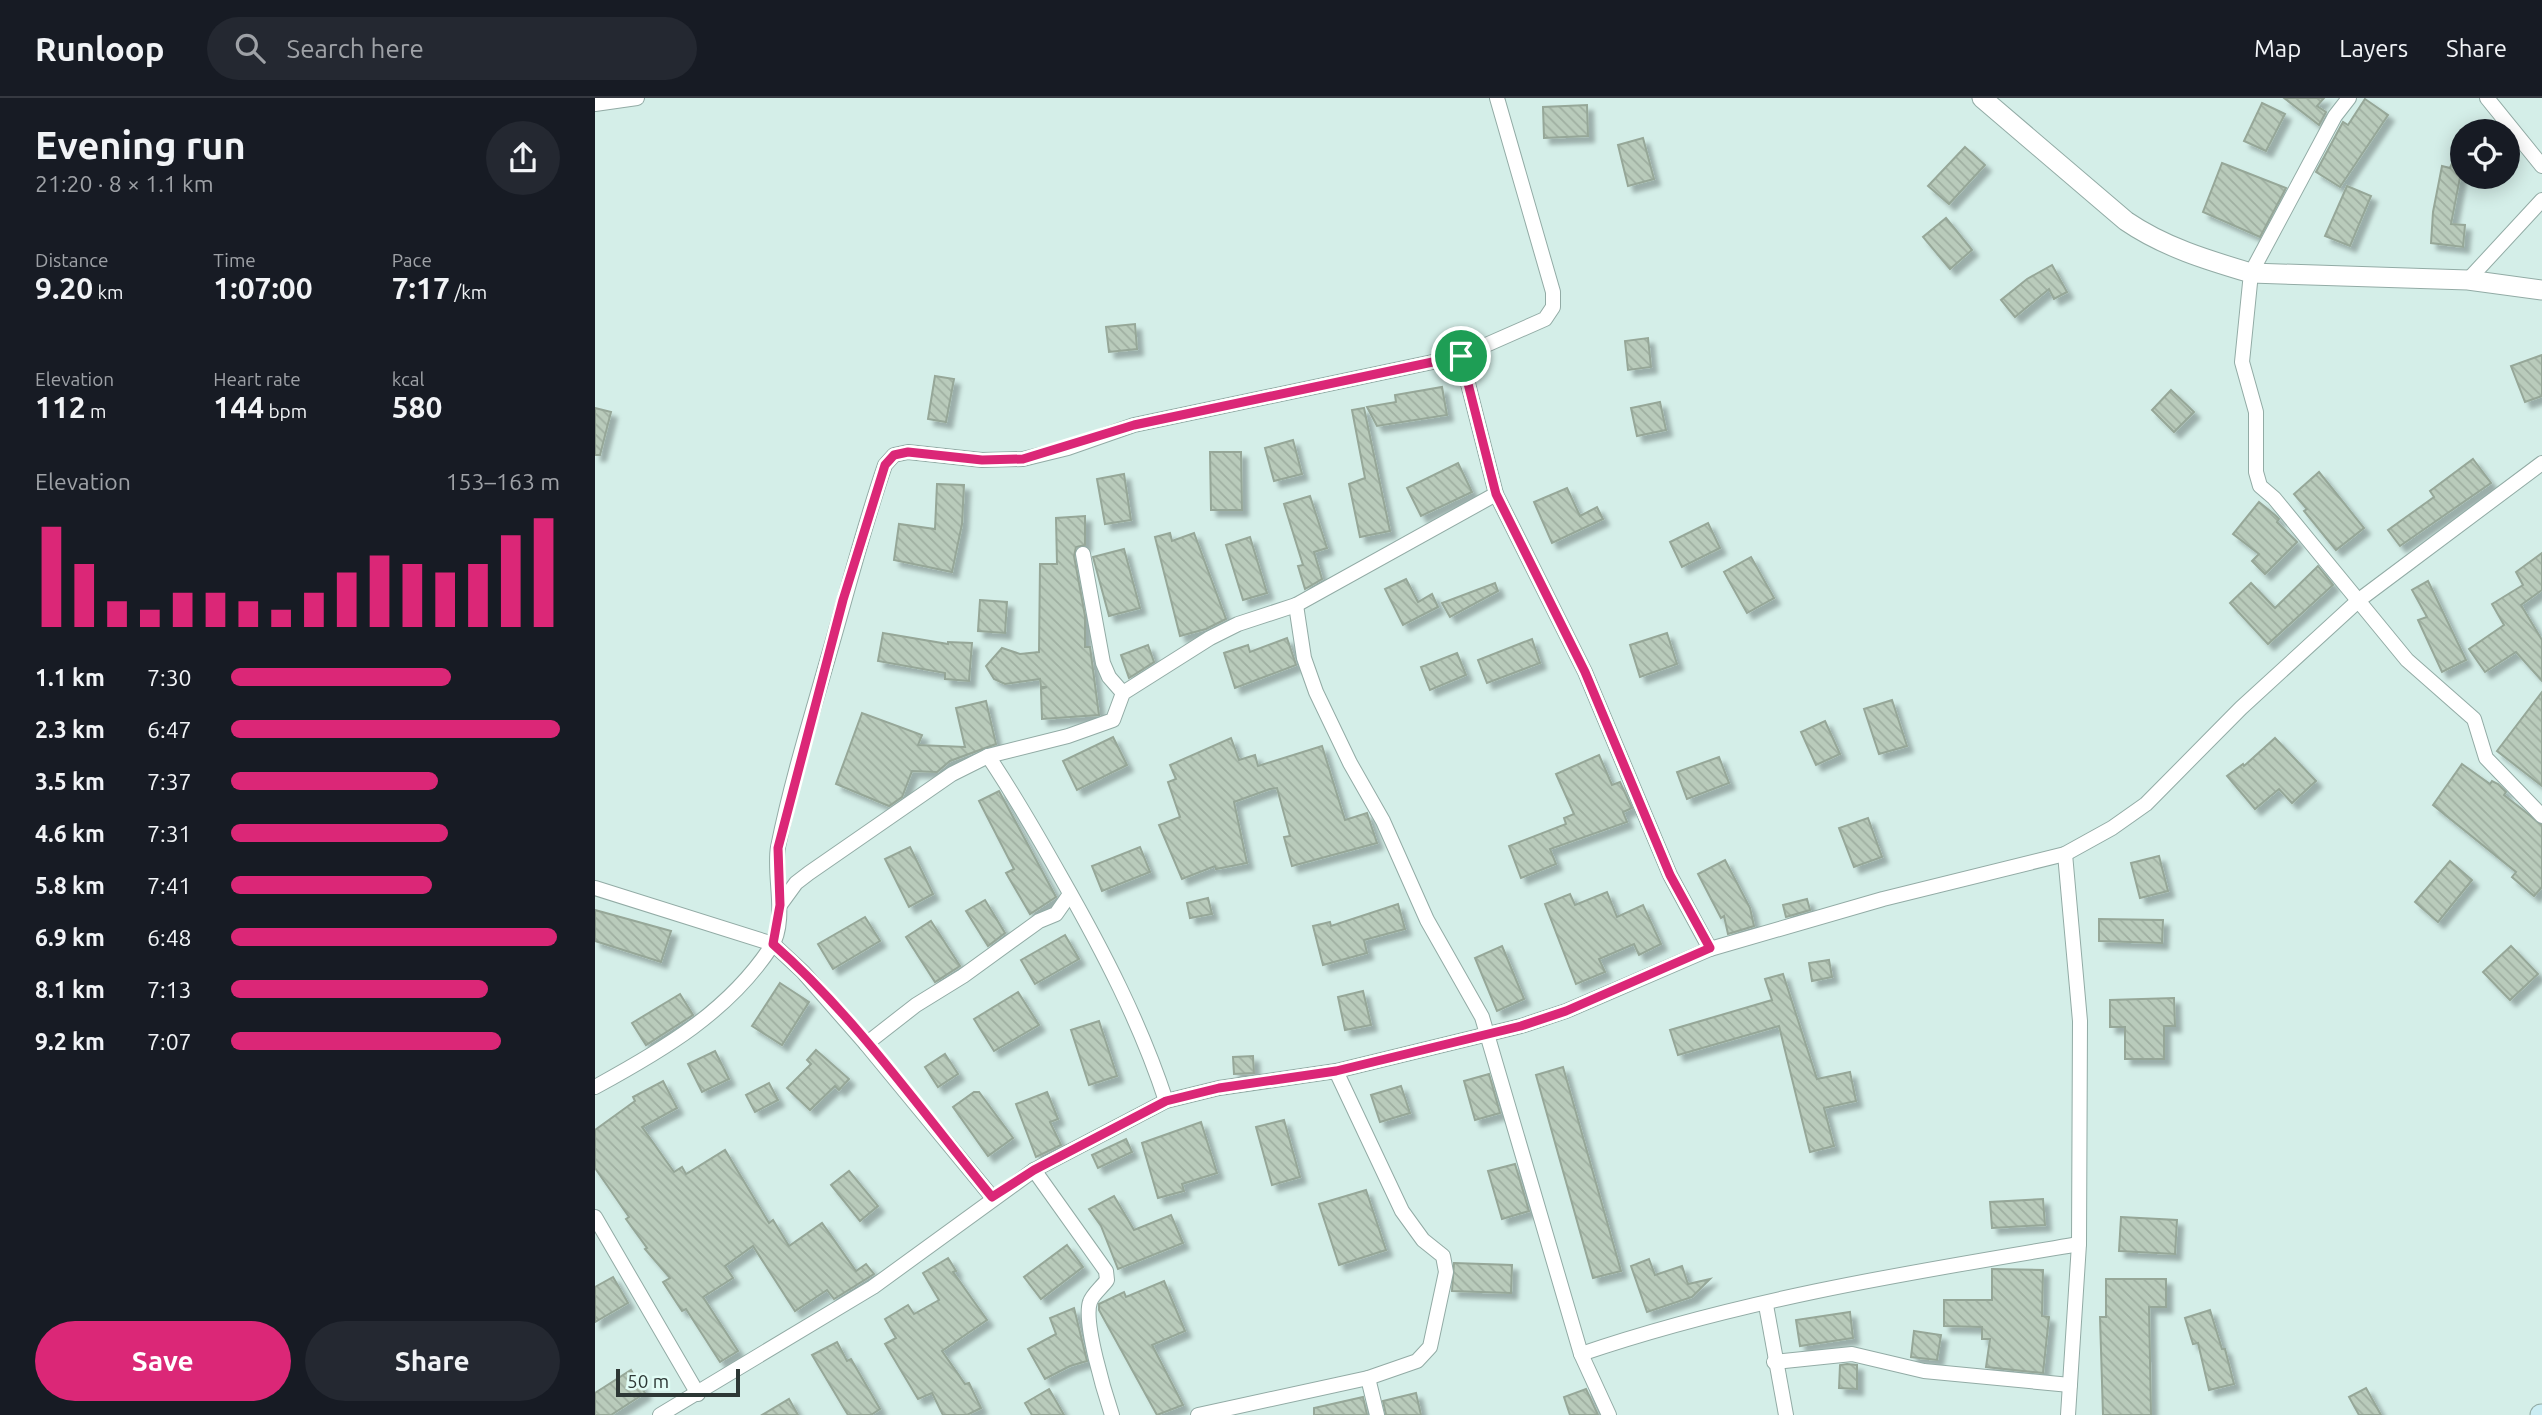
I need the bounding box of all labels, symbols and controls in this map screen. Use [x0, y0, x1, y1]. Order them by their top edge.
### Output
search box [207, 17, 697, 80]
icon: search [231, 29, 269, 67]
text: Runloop [35, 30, 165, 67]
text: Search here [287, 34, 424, 63]
text: Map [2254, 35, 2301, 62]
text: Layers [2339, 35, 2408, 62]
text: Share [2446, 35, 2507, 62]
map controls [2450, 119, 2520, 189]
button: locate [2450, 119, 2520, 189]
button: share [486, 121, 560, 195]
text: Evening run [35, 124, 246, 166]
text: 21:20 · 8 × 1.1 km [35, 171, 214, 196]
text: Distance [35, 249, 109, 271]
text: Time [213, 249, 256, 271]
text: Pace [392, 249, 432, 271]
text: 9.20 [35, 271, 93, 305]
text: 1:07:00 [213, 271, 313, 305]
text: 7:17 [392, 271, 450, 305]
text: km [93, 281, 123, 303]
text: /km [450, 281, 487, 303]
pin [1431, 326, 1491, 386]
icon: arrive [1442, 337, 1480, 375]
text: Elevation [35, 368, 114, 390]
text: Heart rate [213, 368, 301, 390]
text: kcal [392, 368, 424, 390]
text: 112 [35, 390, 86, 424]
text: 144 [213, 390, 264, 424]
text: 580 [392, 390, 442, 424]
text: m [86, 400, 107, 422]
text: bpm [264, 400, 307, 422]
text: Elevation [35, 469, 131, 494]
text: 153–163 m [446, 469, 560, 494]
text: 1.1 km [35, 665, 105, 690]
text: 7:30 [147, 665, 192, 690]
text: 2.3 km [35, 717, 105, 742]
text: 6:47 [147, 717, 192, 742]
text: 3.5 km [35, 769, 105, 794]
text: 7:37 [147, 769, 192, 794]
text: 4.6 km [35, 821, 105, 846]
text: 7:31 [147, 821, 192, 846]
text: 5.8 km [35, 873, 105, 898]
text: 7:41 [147, 873, 192, 898]
text: 6.9 km [35, 925, 105, 950]
text: 6:48 [147, 925, 192, 950]
text: 8.1 km [35, 977, 105, 1002]
text: 7:13 [147, 977, 192, 1002]
text: 9.2 km [35, 1029, 105, 1054]
text: 7:07 [147, 1029, 192, 1054]
button: Save [35, 1321, 291, 1401]
button: Share [305, 1321, 560, 1401]
scale bar [616, 1366, 740, 1398]
text: 50 m [627, 1370, 669, 1392]

